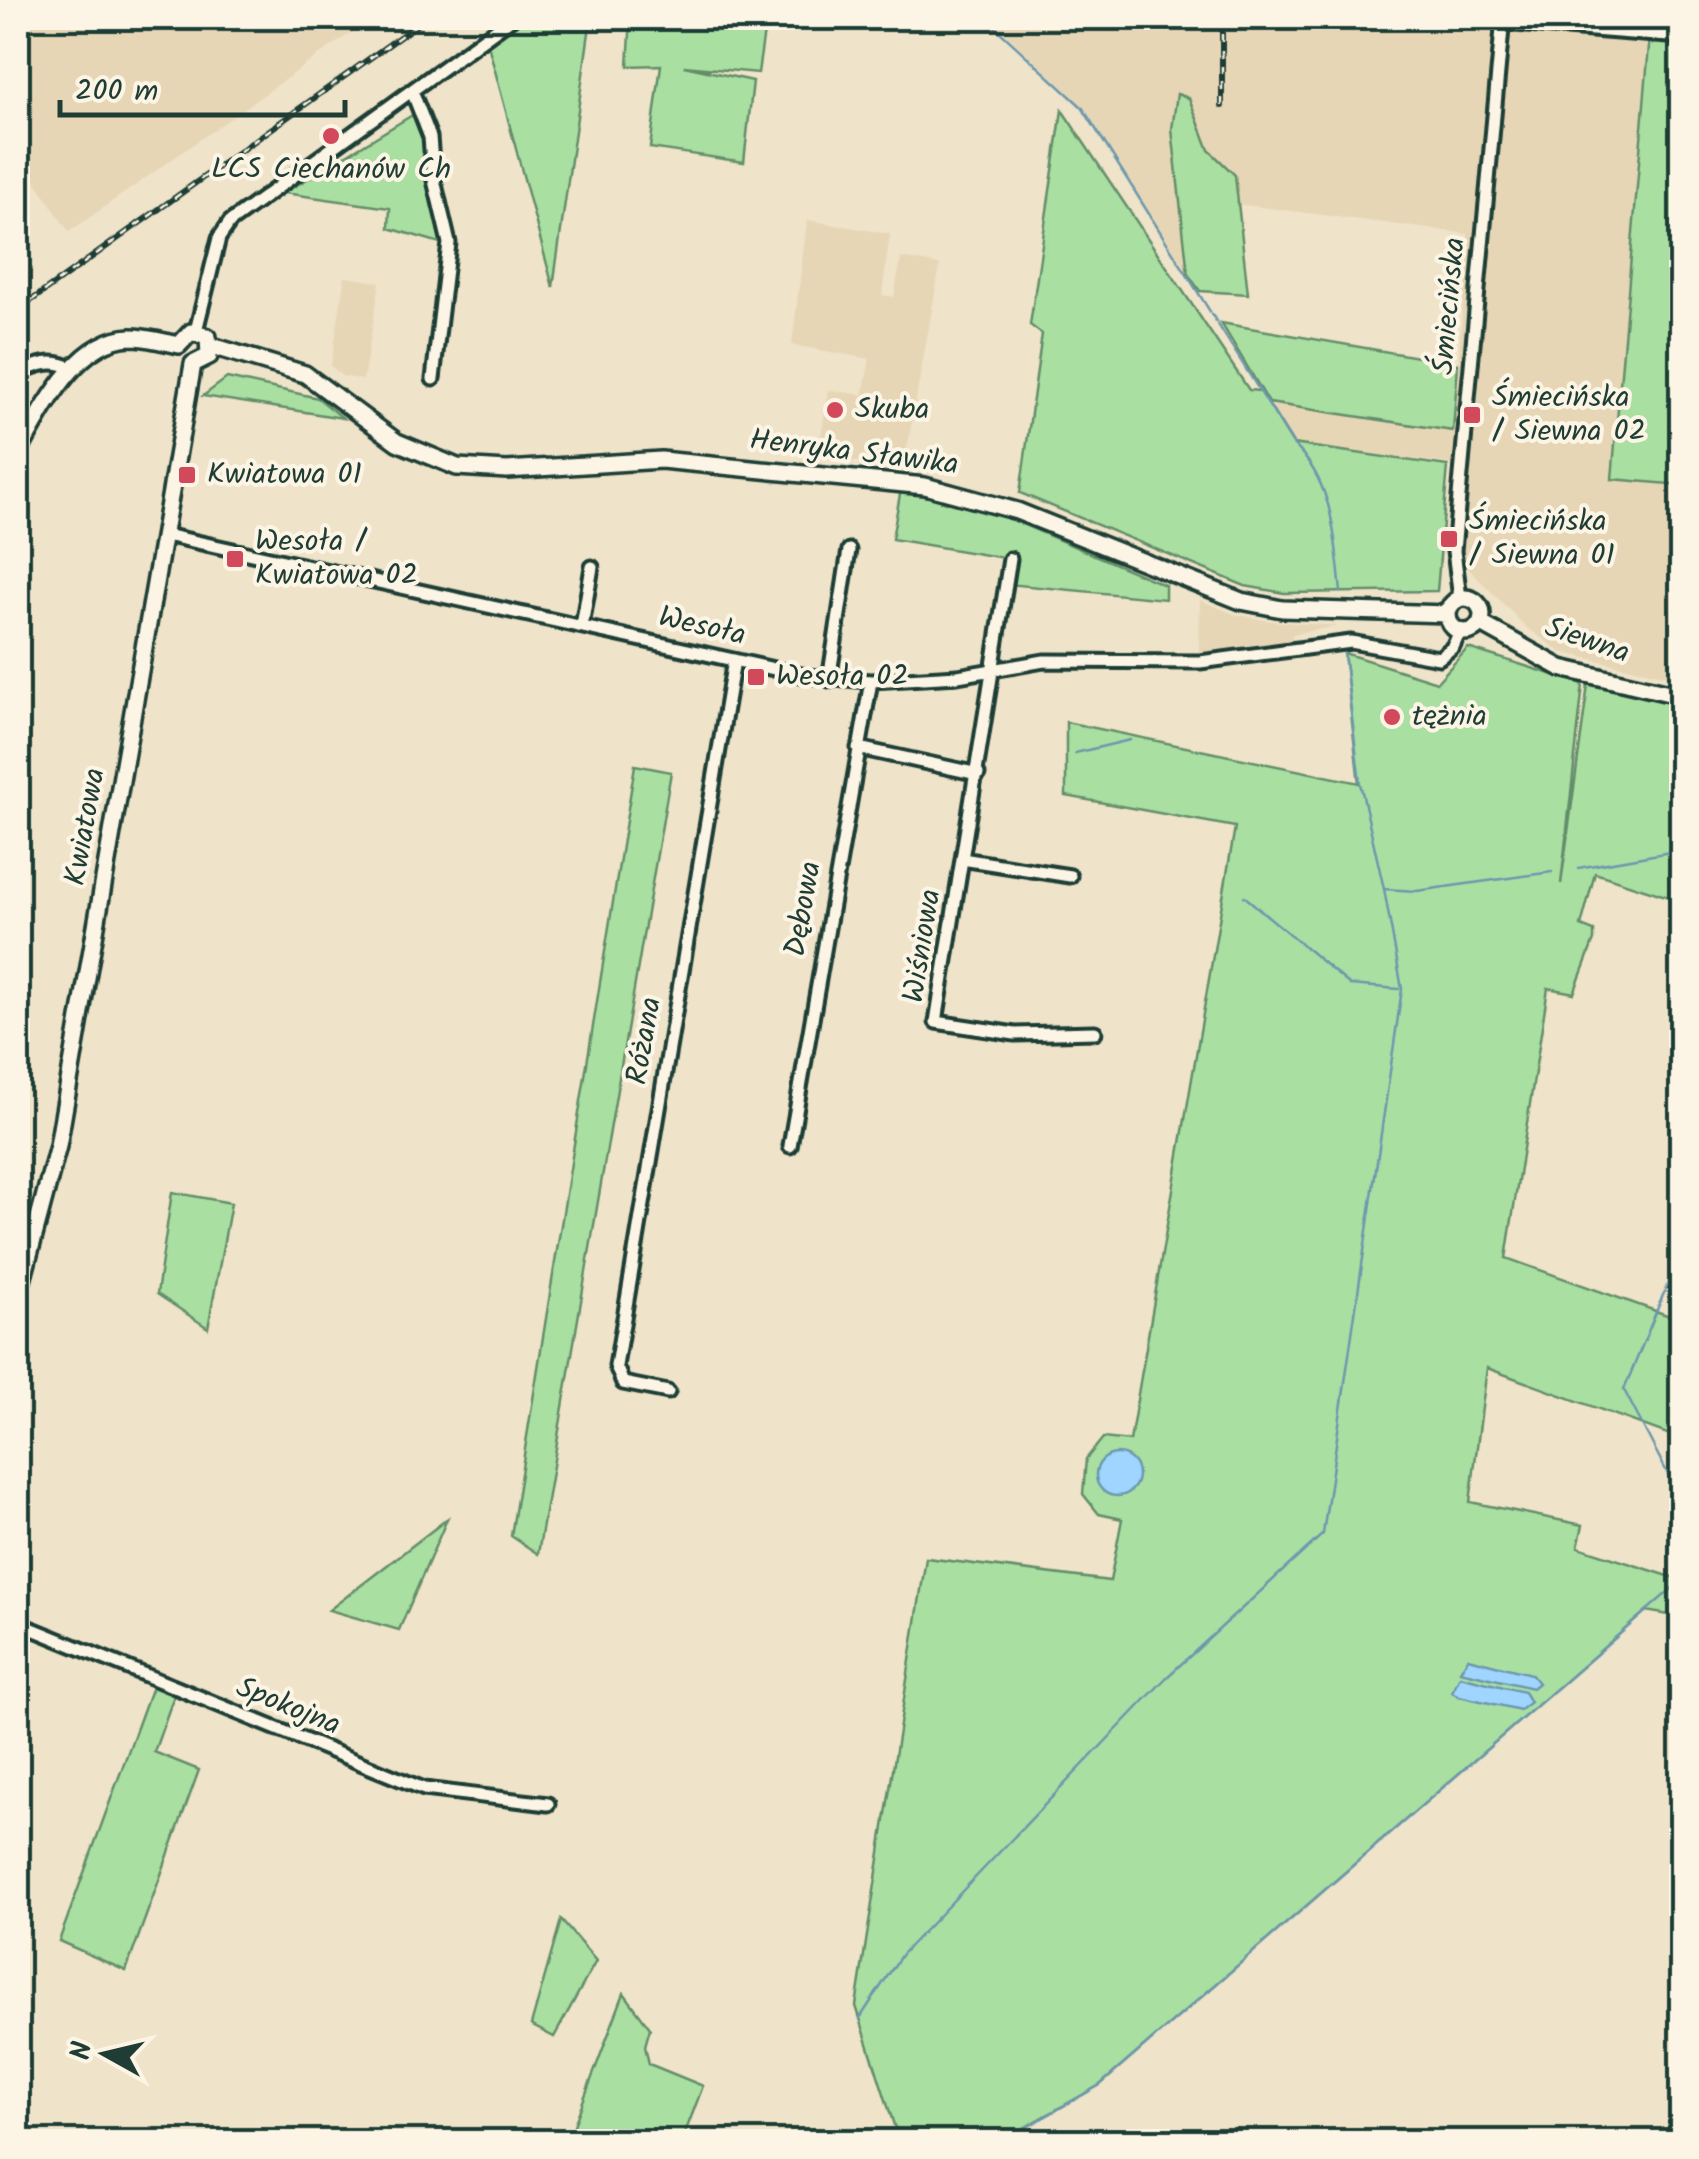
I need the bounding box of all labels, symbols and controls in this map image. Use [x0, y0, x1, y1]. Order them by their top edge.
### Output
scale bar [60, 55, 345, 117]
text: 200 m [75, 68, 158, 116]
marker: LCS Ciechanów Ch [320, 125, 342, 147]
place label: LCS Ciechanów Ch [211, 146, 451, 194]
street label: Śmiecińska [1420, 235, 1480, 377]
place label: Śmiecińska / Siewna 02 [1492, 374, 1646, 456]
place label: Skuba [855, 386, 929, 434]
marker: Skuba [824, 399, 846, 421]
marker: Śmiecińska / Siewna 02 [1461, 404, 1483, 426]
street label: Henryka Sławika [747, 416, 961, 490]
place label: Kwiatowa 01 [207, 451, 362, 499]
marker: Kwiatowa 01 [176, 464, 198, 486]
place label: Śmiecińska / Siewna 01 [1469, 498, 1615, 580]
place label: Wesoła / Kwiatowa 02 [255, 518, 418, 600]
marker: Śmiecińska / Siewna 01 [1438, 528, 1460, 550]
marker: Wesoła / Kwiatowa 02 [224, 548, 246, 570]
street label: Wesoła [654, 594, 750, 660]
street label: Siewna [1538, 604, 1636, 678]
place label: Wesoła 02 [776, 653, 909, 701]
marker: Wesoła 02 [745, 666, 767, 688]
place label: tężnia [1412, 693, 1487, 741]
marker: tężnia [1381, 706, 1403, 728]
street label: Kwiatowa [52, 764, 120, 890]
street label: Dębowa [772, 858, 836, 960]
street label: Wiśniowa [890, 886, 956, 1006]
street label: Różana [614, 993, 676, 1089]
street label: Spokojna [228, 1664, 348, 1750]
north arrow [55, 2004, 155, 2104]
text: N [59, 2039, 106, 2063]

